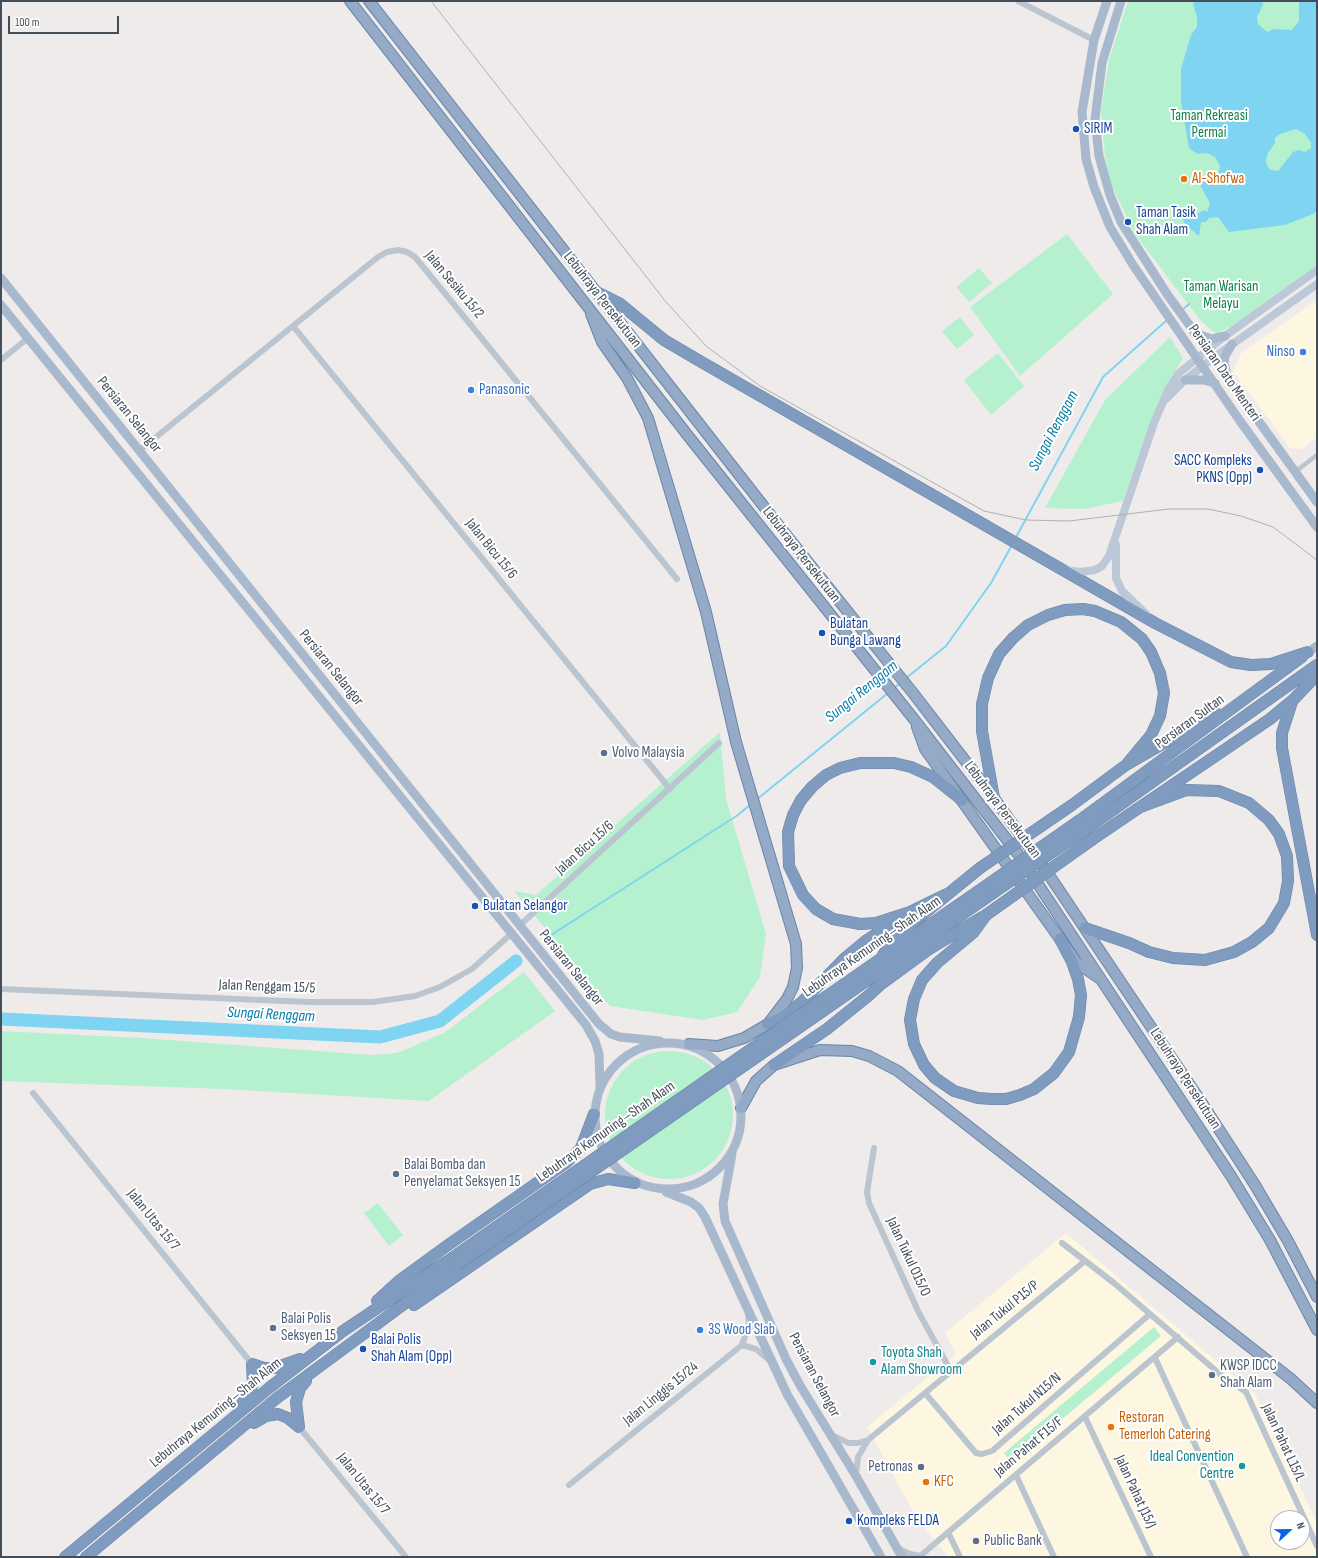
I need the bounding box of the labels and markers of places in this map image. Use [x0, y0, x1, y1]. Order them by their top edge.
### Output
place label: SIRIM [1084, 120, 1112, 138]
marker: SIRIM [1071, 124, 1081, 134]
place label: Al-Shofwa [1192, 170, 1244, 188]
marker: Al-Shofwa [1179, 174, 1189, 184]
place label: Taman Tasik Shah Alam [1136, 204, 1196, 239]
marker: Taman Tasik Shah Alam [1123, 217, 1133, 227]
place label: Ninso [1267, 343, 1295, 361]
marker: Ninso [1298, 347, 1308, 357]
place label: Panasonic [479, 381, 530, 399]
marker: Panasonic [466, 385, 476, 395]
place label: SACC Kompleks PKNS (Opp) [1174, 452, 1252, 487]
marker: SACC Kompleks PKNS (Opp) [1255, 465, 1265, 475]
place label: Bulatan Bunga Lawang [830, 615, 901, 650]
marker: Bulatan Bunga Lawang [817, 628, 827, 638]
place label: Volvo Malaysia [612, 744, 684, 762]
marker: Volvo Malaysia [599, 748, 609, 758]
place label: Bulatan Selangor [483, 897, 567, 915]
marker: Bulatan Selangor [470, 901, 480, 911]
place label: Balai Bomba dan Penyelamat Seksyen 15 [404, 1156, 520, 1191]
marker: Balai Bomba dan Penyelamat Seksyen 15 [391, 1169, 401, 1179]
place label: Balai Polis Seksyen 15 [281, 1310, 336, 1345]
place label: 3S Wood Slab [708, 1321, 775, 1339]
marker: Balai Polis Seksyen 15 [268, 1323, 278, 1333]
marker: 3S Wood Slab [695, 1325, 705, 1335]
place label: Balai Polis Shah Alam (Opp) [371, 1331, 452, 1366]
marker: Balai Polis Shah Alam (Opp) [358, 1344, 368, 1354]
place label: Toyota Shah Alam Showroom [881, 1344, 962, 1379]
marker: Toyota Shah Alam Showroom [868, 1357, 878, 1367]
place label: KWSP IDCC Shah Alam [1220, 1357, 1277, 1392]
marker: KWSP IDCC Shah Alam [1207, 1370, 1217, 1380]
place label: Restoran Temerloh Catering [1119, 1409, 1211, 1444]
marker: Restoran Temerloh Catering [1106, 1422, 1116, 1432]
place label: Ideal Convention Centre [1150, 1448, 1234, 1483]
place label: Petronas [868, 1458, 913, 1476]
marker: Ideal Convention Centre [1237, 1461, 1247, 1471]
marker: Petronas [916, 1462, 926, 1472]
place label: KFC [934, 1473, 954, 1491]
marker: KFC [921, 1477, 931, 1487]
place label: Kompleks FELDA [857, 1512, 939, 1530]
marker: Kompleks FELDA [844, 1516, 854, 1526]
place label: Public Bank [984, 1532, 1042, 1550]
marker: Public Bank [971, 1536, 981, 1546]

